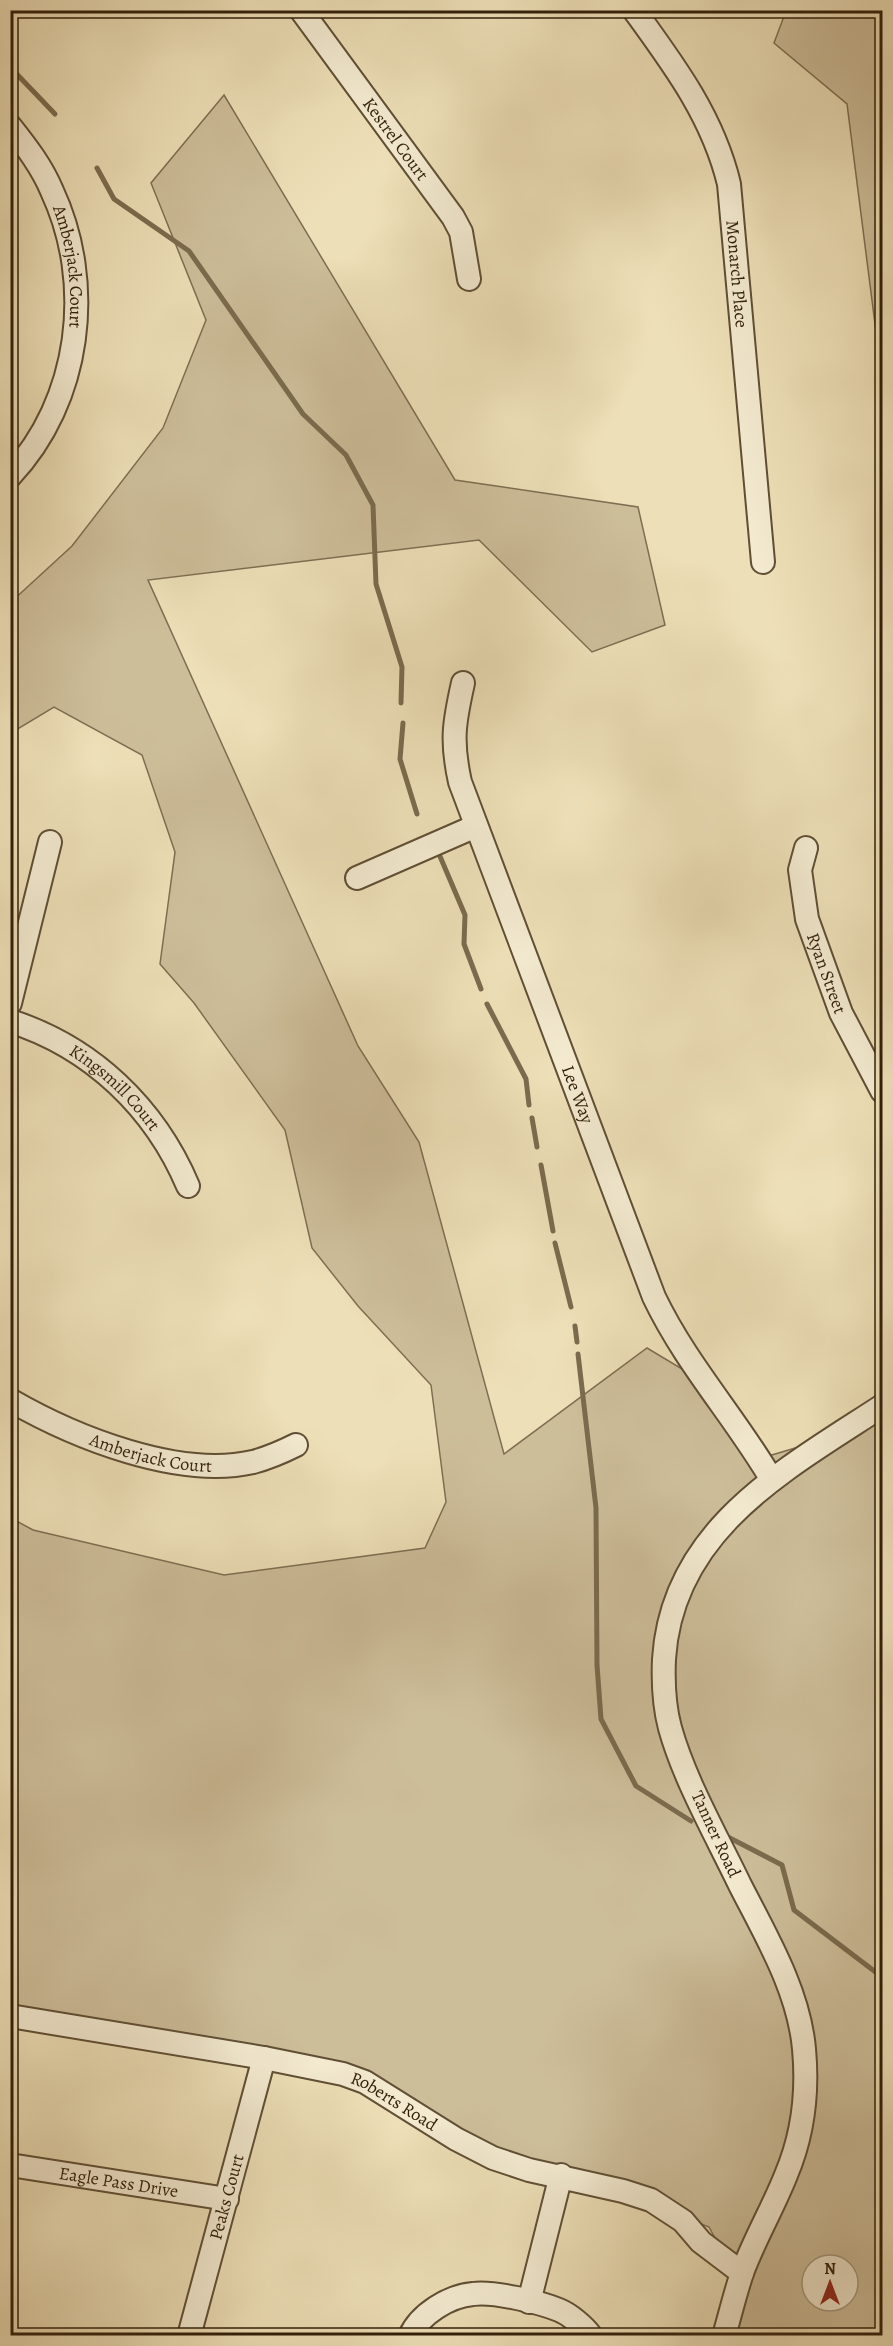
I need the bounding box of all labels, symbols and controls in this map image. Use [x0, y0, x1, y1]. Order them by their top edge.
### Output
street label: Kestrel Court [357, 93, 434, 185]
street label: Amberjack Court [47, 201, 88, 329]
street label: Monarch Place [720, 219, 754, 329]
street label: Ryan Street [801, 929, 852, 1017]
street label: Kingsmill Court [65, 1039, 166, 1136]
street label: Lee Way [556, 1062, 600, 1128]
street label: Amberjack Court [86, 1427, 212, 1478]
street label: Tanner Road [685, 1787, 747, 1882]
street label: Roberts Road [347, 2066, 442, 2137]
street label: Peaks Court [203, 2151, 250, 2243]
street label: Eagle Pass Drive [57, 2161, 180, 2203]
north arrow [800, 2253, 860, 2313]
text: N [824, 2258, 836, 2280]

